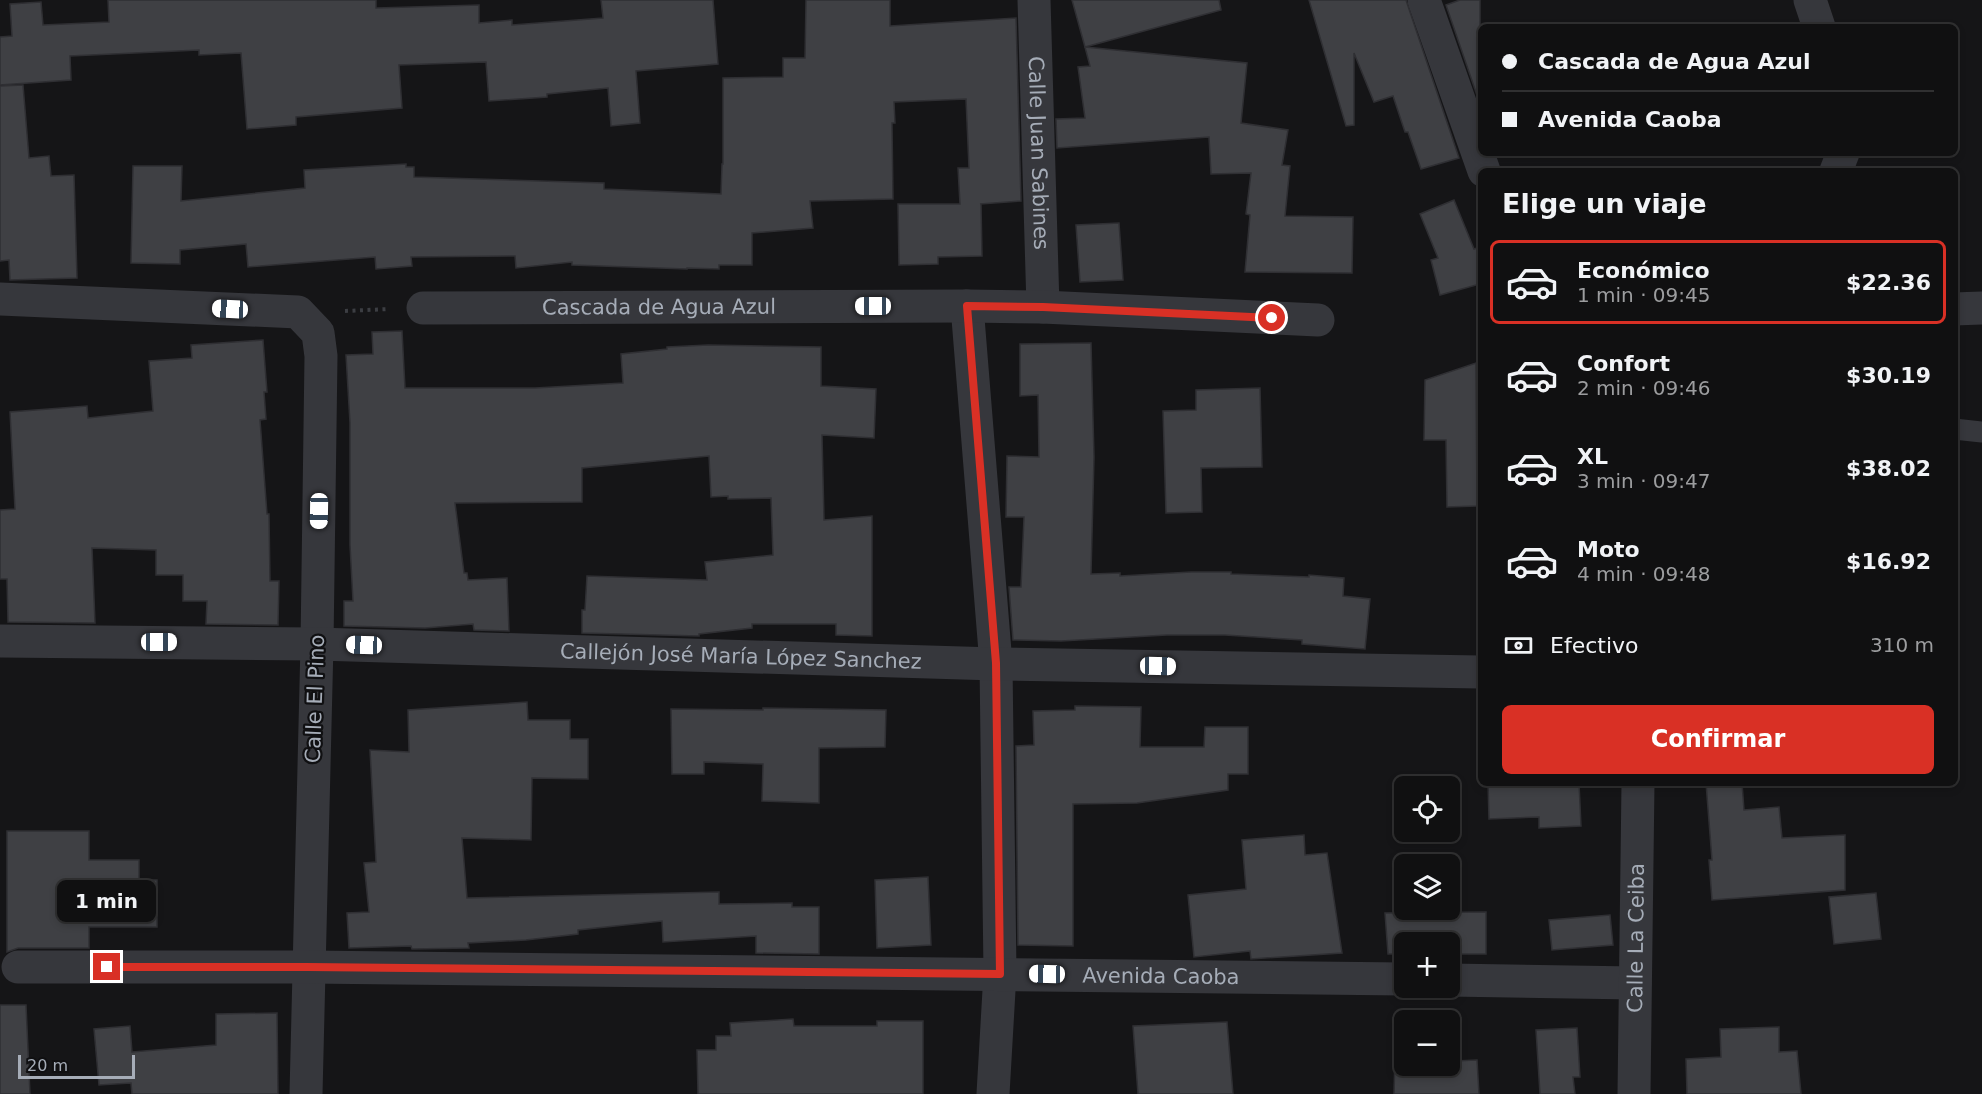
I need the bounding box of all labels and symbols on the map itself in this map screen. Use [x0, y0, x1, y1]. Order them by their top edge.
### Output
street label: Calle Juan Sabines [1024, 56, 1053, 250]
street label: Cascada de Agua Azul [542, 295, 776, 320]
car [855, 297, 891, 315]
car [212, 299, 248, 319]
route start [1258, 304, 1285, 331]
car [310, 493, 328, 529]
car [141, 633, 177, 651]
street label: Calle El Pino [301, 634, 329, 764]
car [346, 635, 382, 655]
street label: Callejón José María López Sanchez [559, 639, 922, 674]
car [1140, 657, 1176, 675]
street label: Calle La Ceiba [1623, 863, 1649, 1013]
callout: 1 min [57, 880, 156, 922]
route end [93, 953, 120, 980]
street label: Avenida Caoba [1082, 963, 1240, 989]
car [1029, 965, 1065, 983]
scale bar [18, 1052, 135, 1080]

